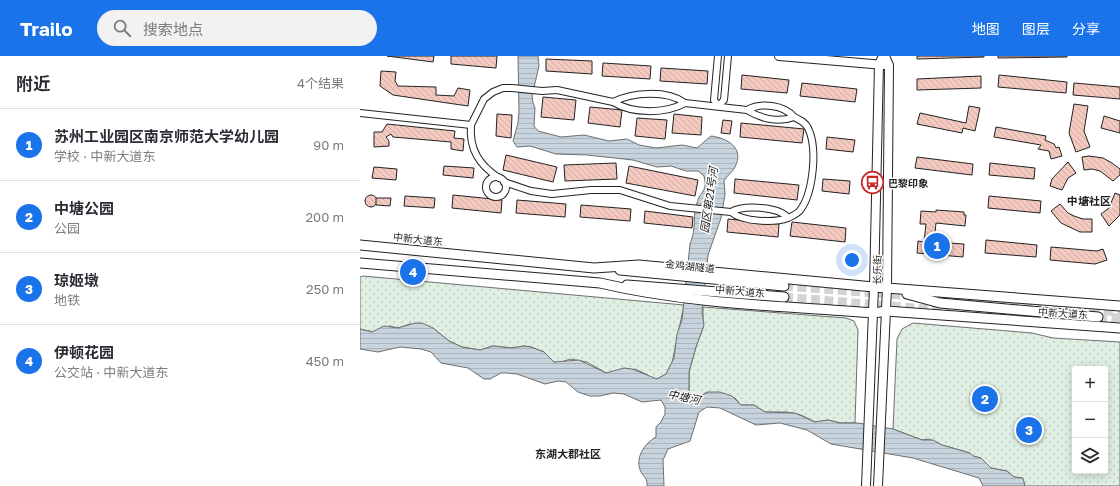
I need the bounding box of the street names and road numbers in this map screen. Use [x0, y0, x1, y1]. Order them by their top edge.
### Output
street label: 中新大道东 [393, 230, 443, 248]
street label: 长乐街 [871, 255, 883, 285]
street label: 金鸡湖隧道 [665, 257, 715, 275]
street label: 中新大道东 [715, 283, 765, 299]
street label: 中新大道东 [1038, 305, 1088, 321]

